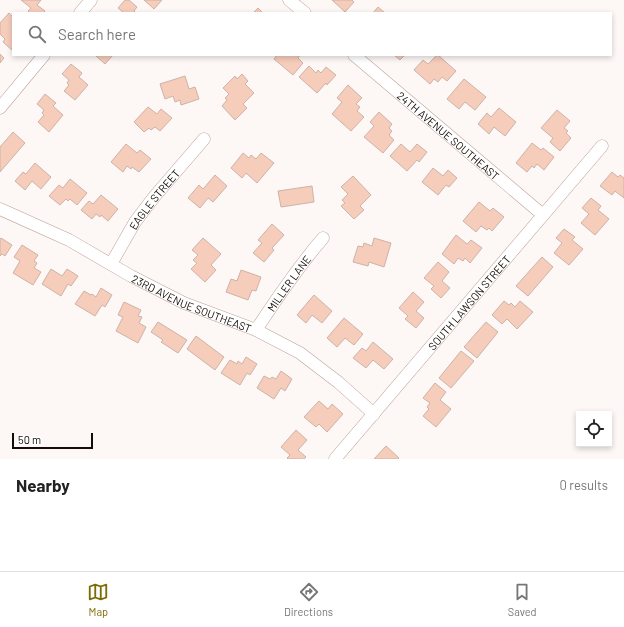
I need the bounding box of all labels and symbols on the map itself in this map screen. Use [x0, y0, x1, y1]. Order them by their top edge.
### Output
street label: 24TH AVENUE SOUTHEAST [395, 88, 502, 182]
street label: EAGLE STREET [126, 166, 182, 232]
street label: MILLER LANE [264, 252, 313, 314]
street label: SOUTH LAWSON STREET [425, 252, 513, 352]
street label: 23RD AVENUE SOUTHEAST [130, 271, 253, 334]
scale bar [12, 431, 93, 450]

